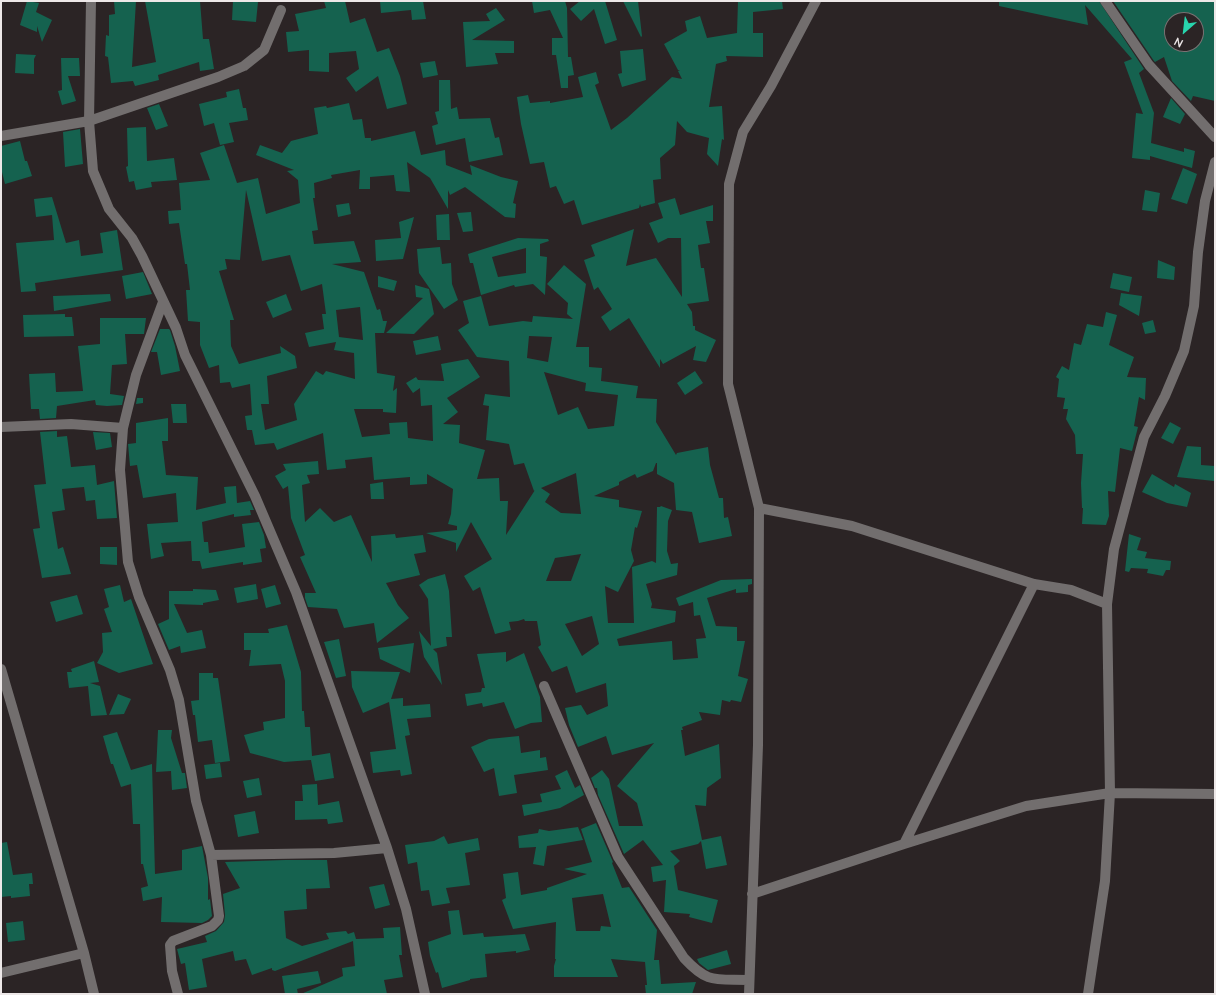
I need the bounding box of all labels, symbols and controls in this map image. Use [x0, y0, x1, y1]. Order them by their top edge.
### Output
north arrow [1164, 12, 1204, 52]
text: N [1171, 34, 1186, 51]

